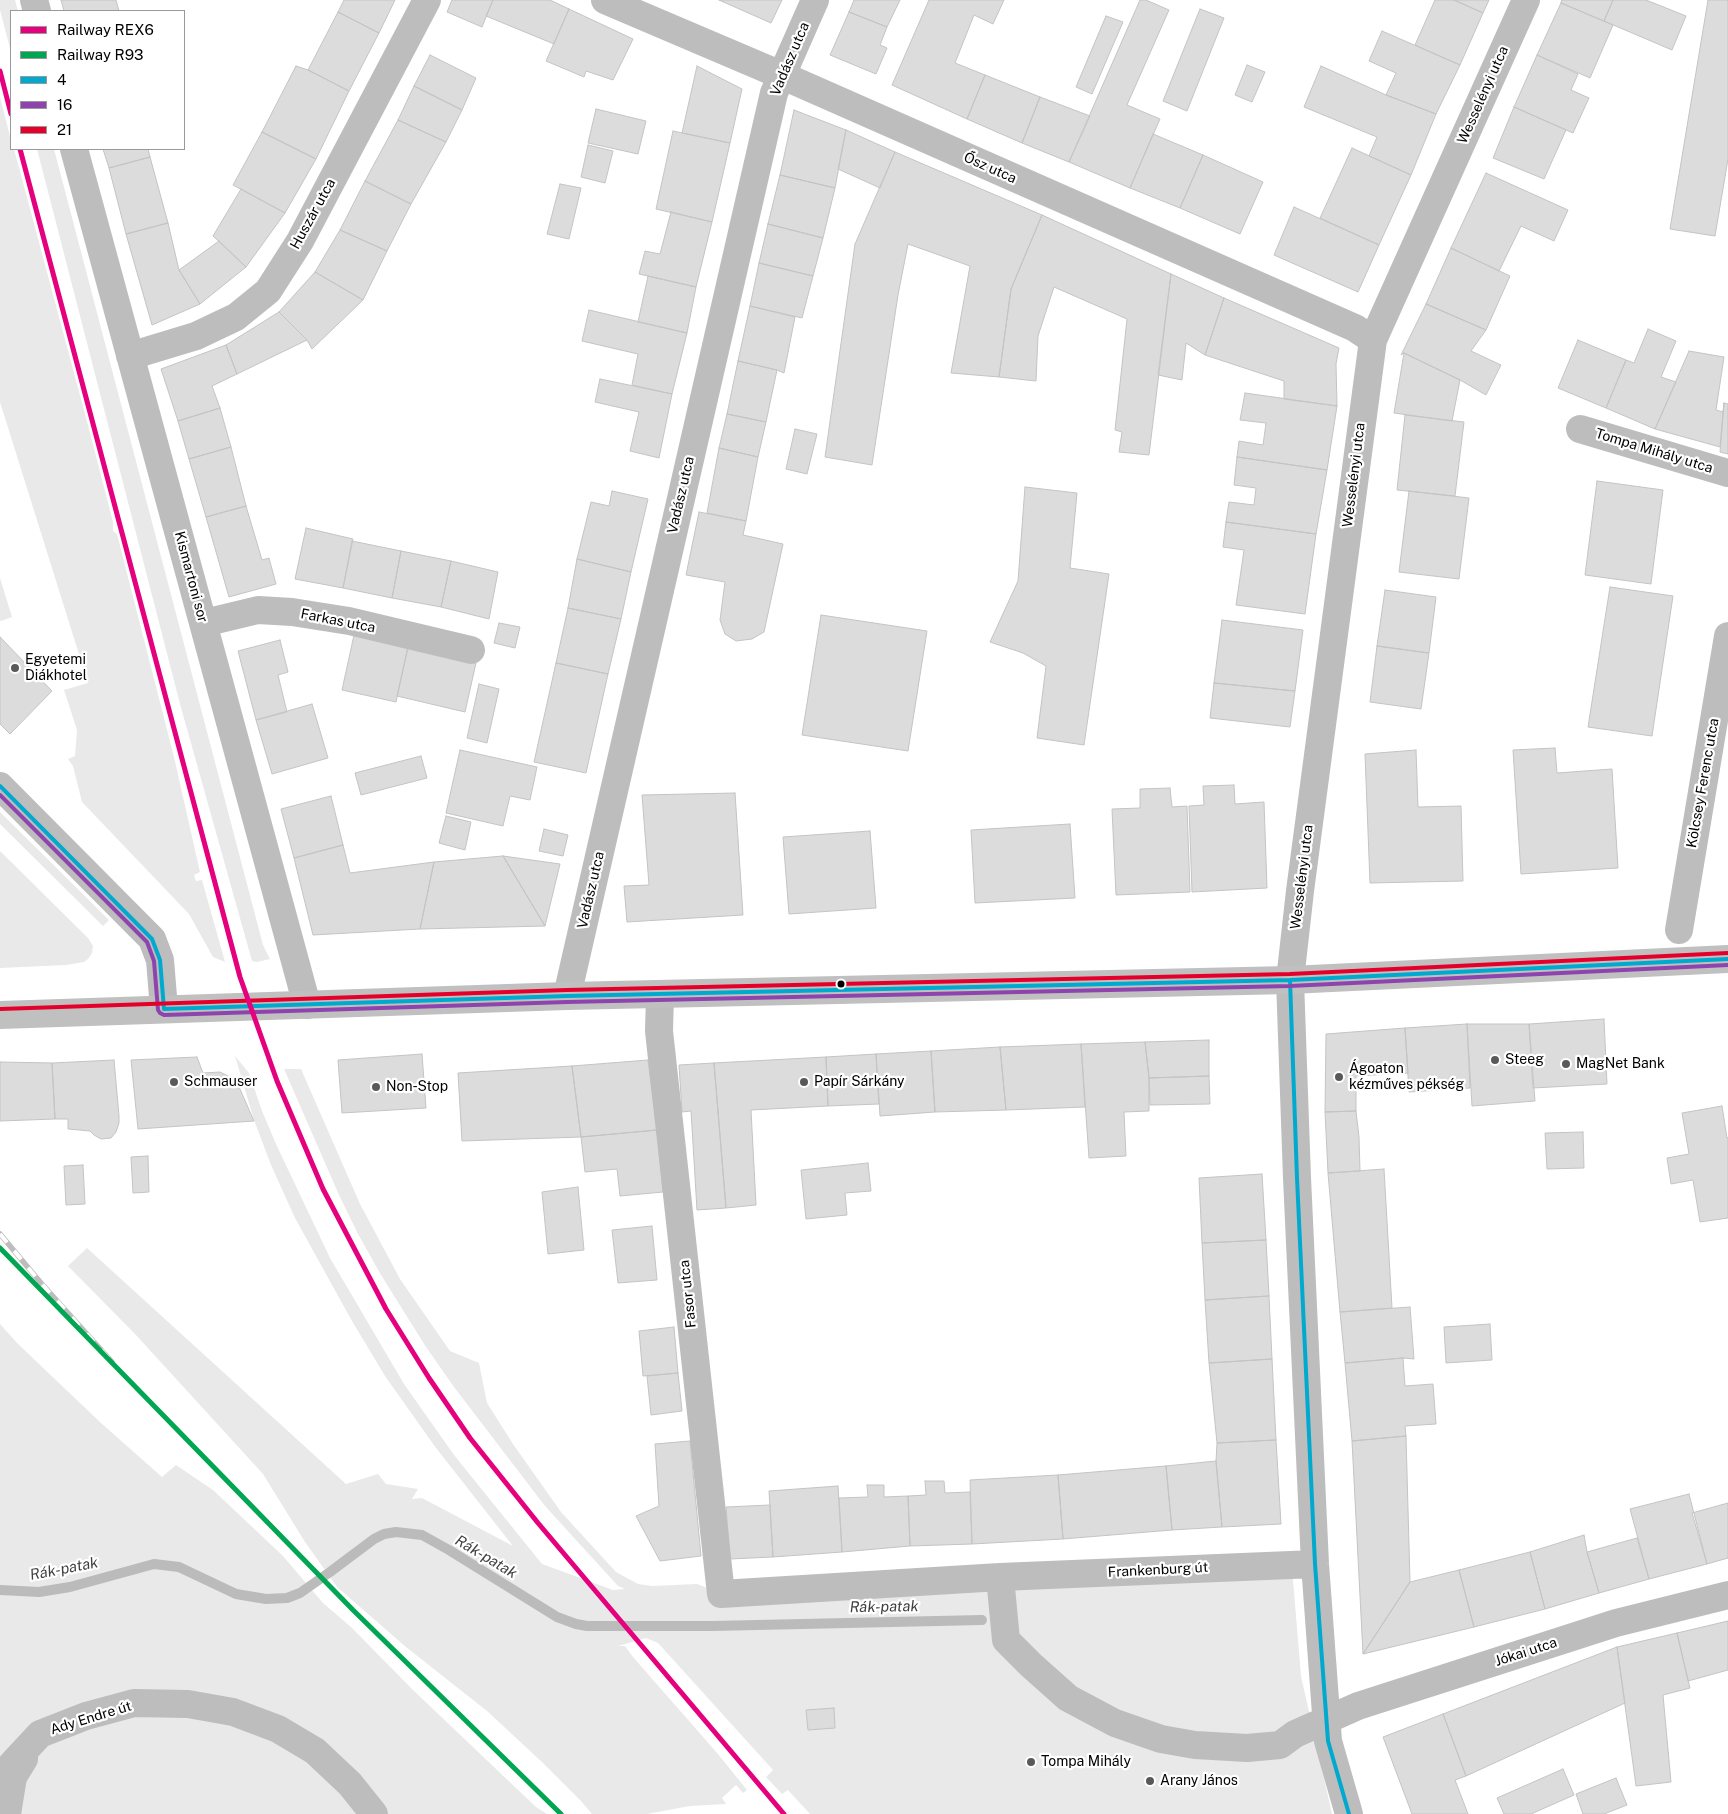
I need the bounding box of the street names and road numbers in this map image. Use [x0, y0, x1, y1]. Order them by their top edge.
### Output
street label: Vadász utca [767, 20, 813, 98]
street label: Wesselényi utca [1454, 43, 1512, 147]
street label: Ősz utca [961, 149, 1019, 187]
street label: Huszár utca [287, 176, 339, 252]
street label: Wesselényi utca [1339, 422, 1369, 528]
street label: Tompa Mihály utca [1593, 425, 1715, 477]
street label: Vadász utca [664, 455, 698, 535]
street label: Kismartoni sor [171, 530, 211, 624]
street label: Farkas utca [299, 606, 377, 636]
street label: Kölcsey Ferenc utca [1683, 717, 1723, 849]
street label: Wesselényi utca [1287, 824, 1317, 930]
street label: Vadász utca [574, 850, 608, 930]
street label: Fasor utca [676, 1259, 700, 1329]
street label: Frankenburg út [1107, 1559, 1209, 1581]
street label: Jókai utca [1493, 1634, 1559, 1670]
street label: Ady Endre út [48, 1698, 134, 1738]

